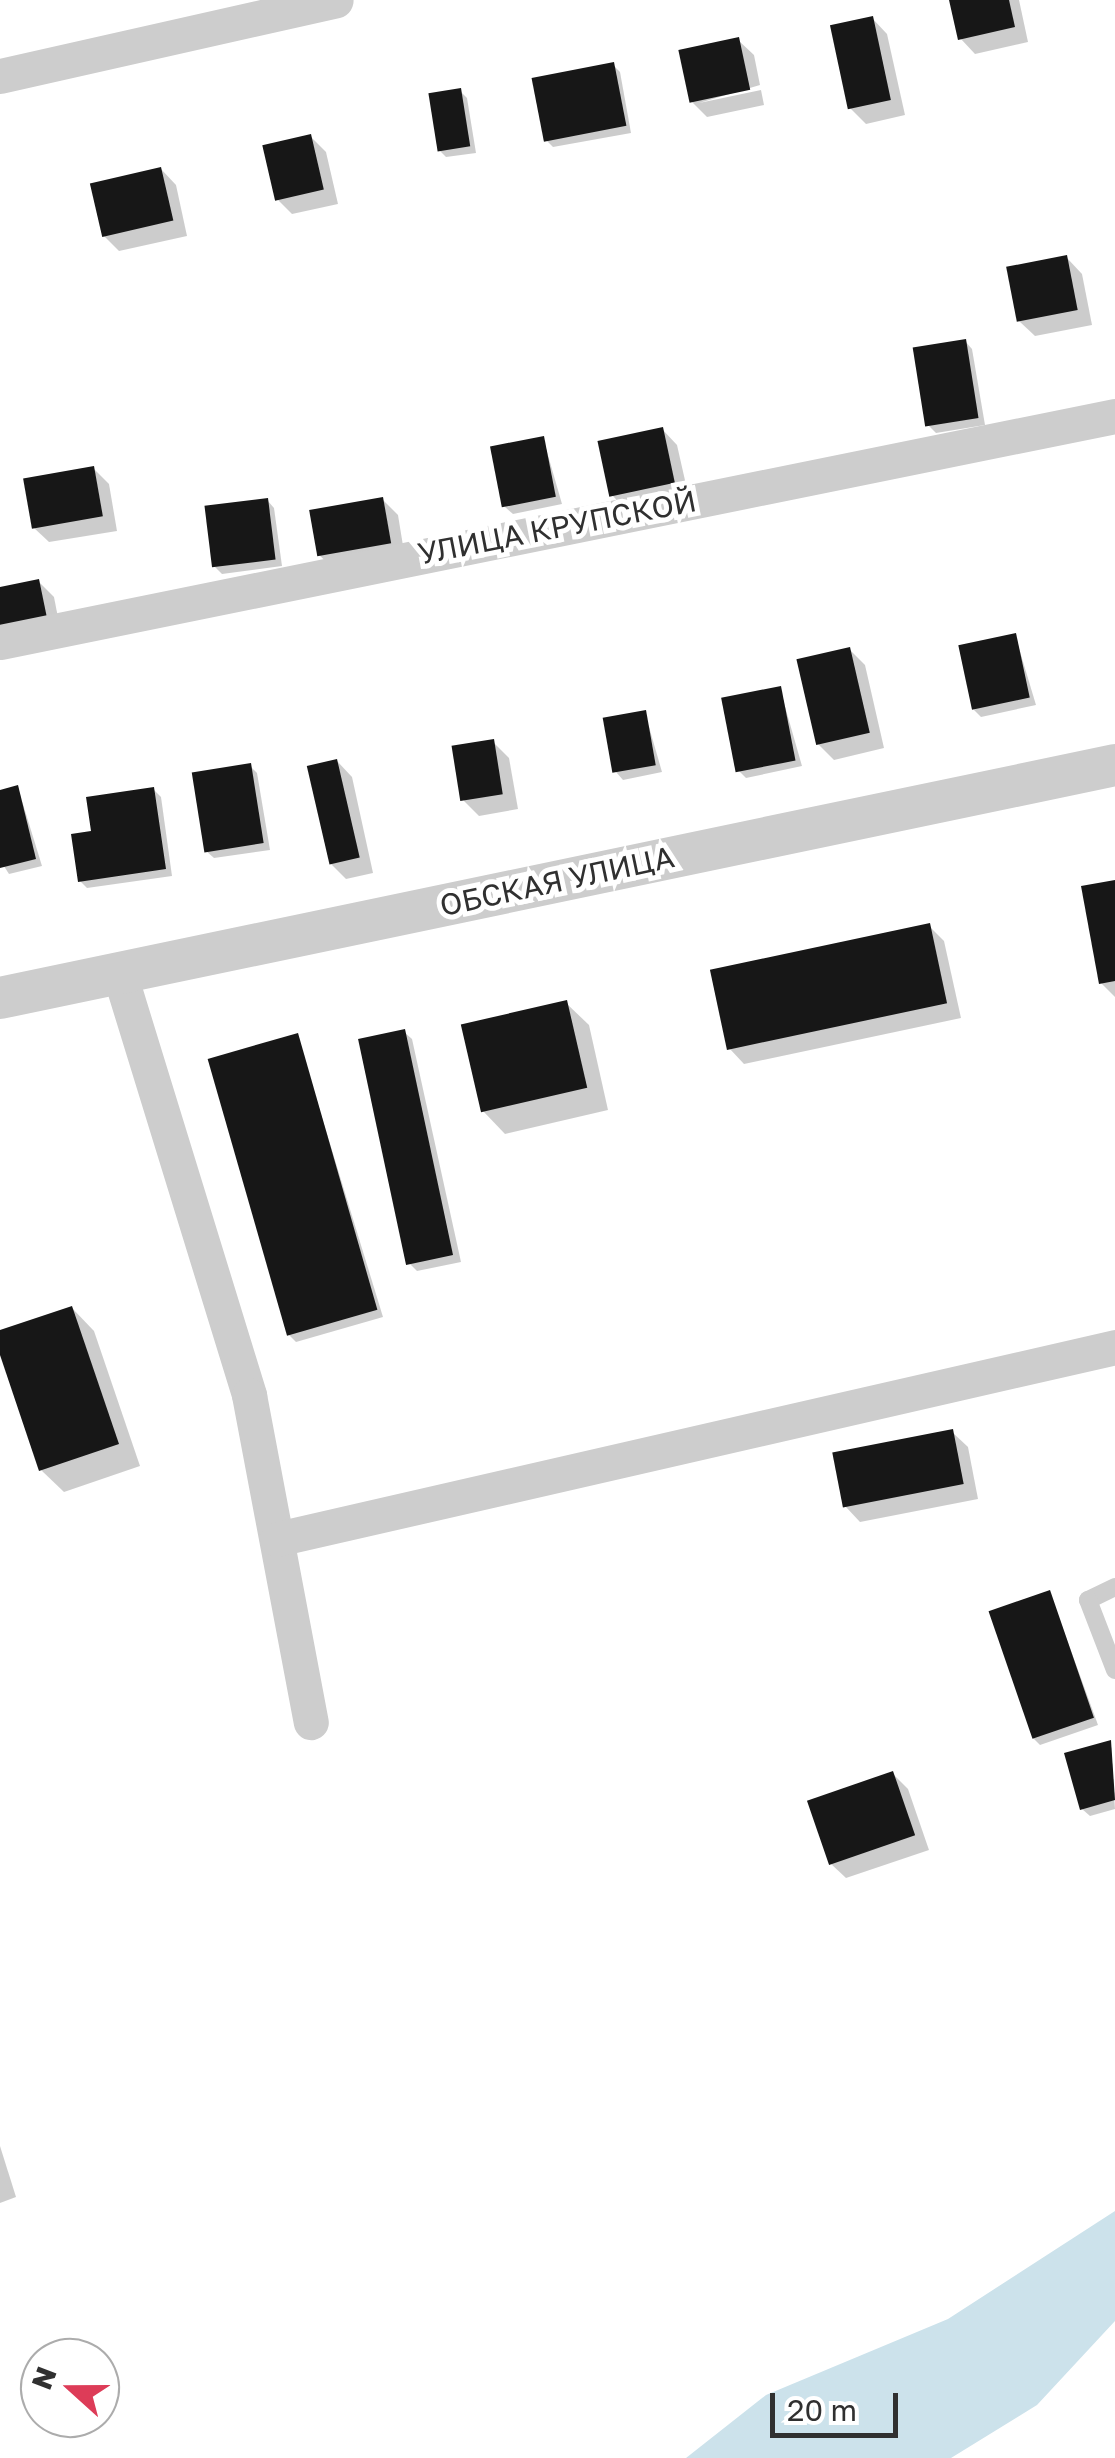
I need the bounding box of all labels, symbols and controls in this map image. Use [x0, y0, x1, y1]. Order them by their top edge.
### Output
street label: УЛИЦА КРУПСКОЙ [415, 482, 699, 572]
street label: ОБСКАЯ УЛИЦА [436, 839, 678, 923]
north arrow [20, 2338, 120, 2438]
text: N [24, 2362, 63, 2394]
scale bar [775, 2373, 902, 2435]
text: 20 m [787, 2392, 857, 2428]

